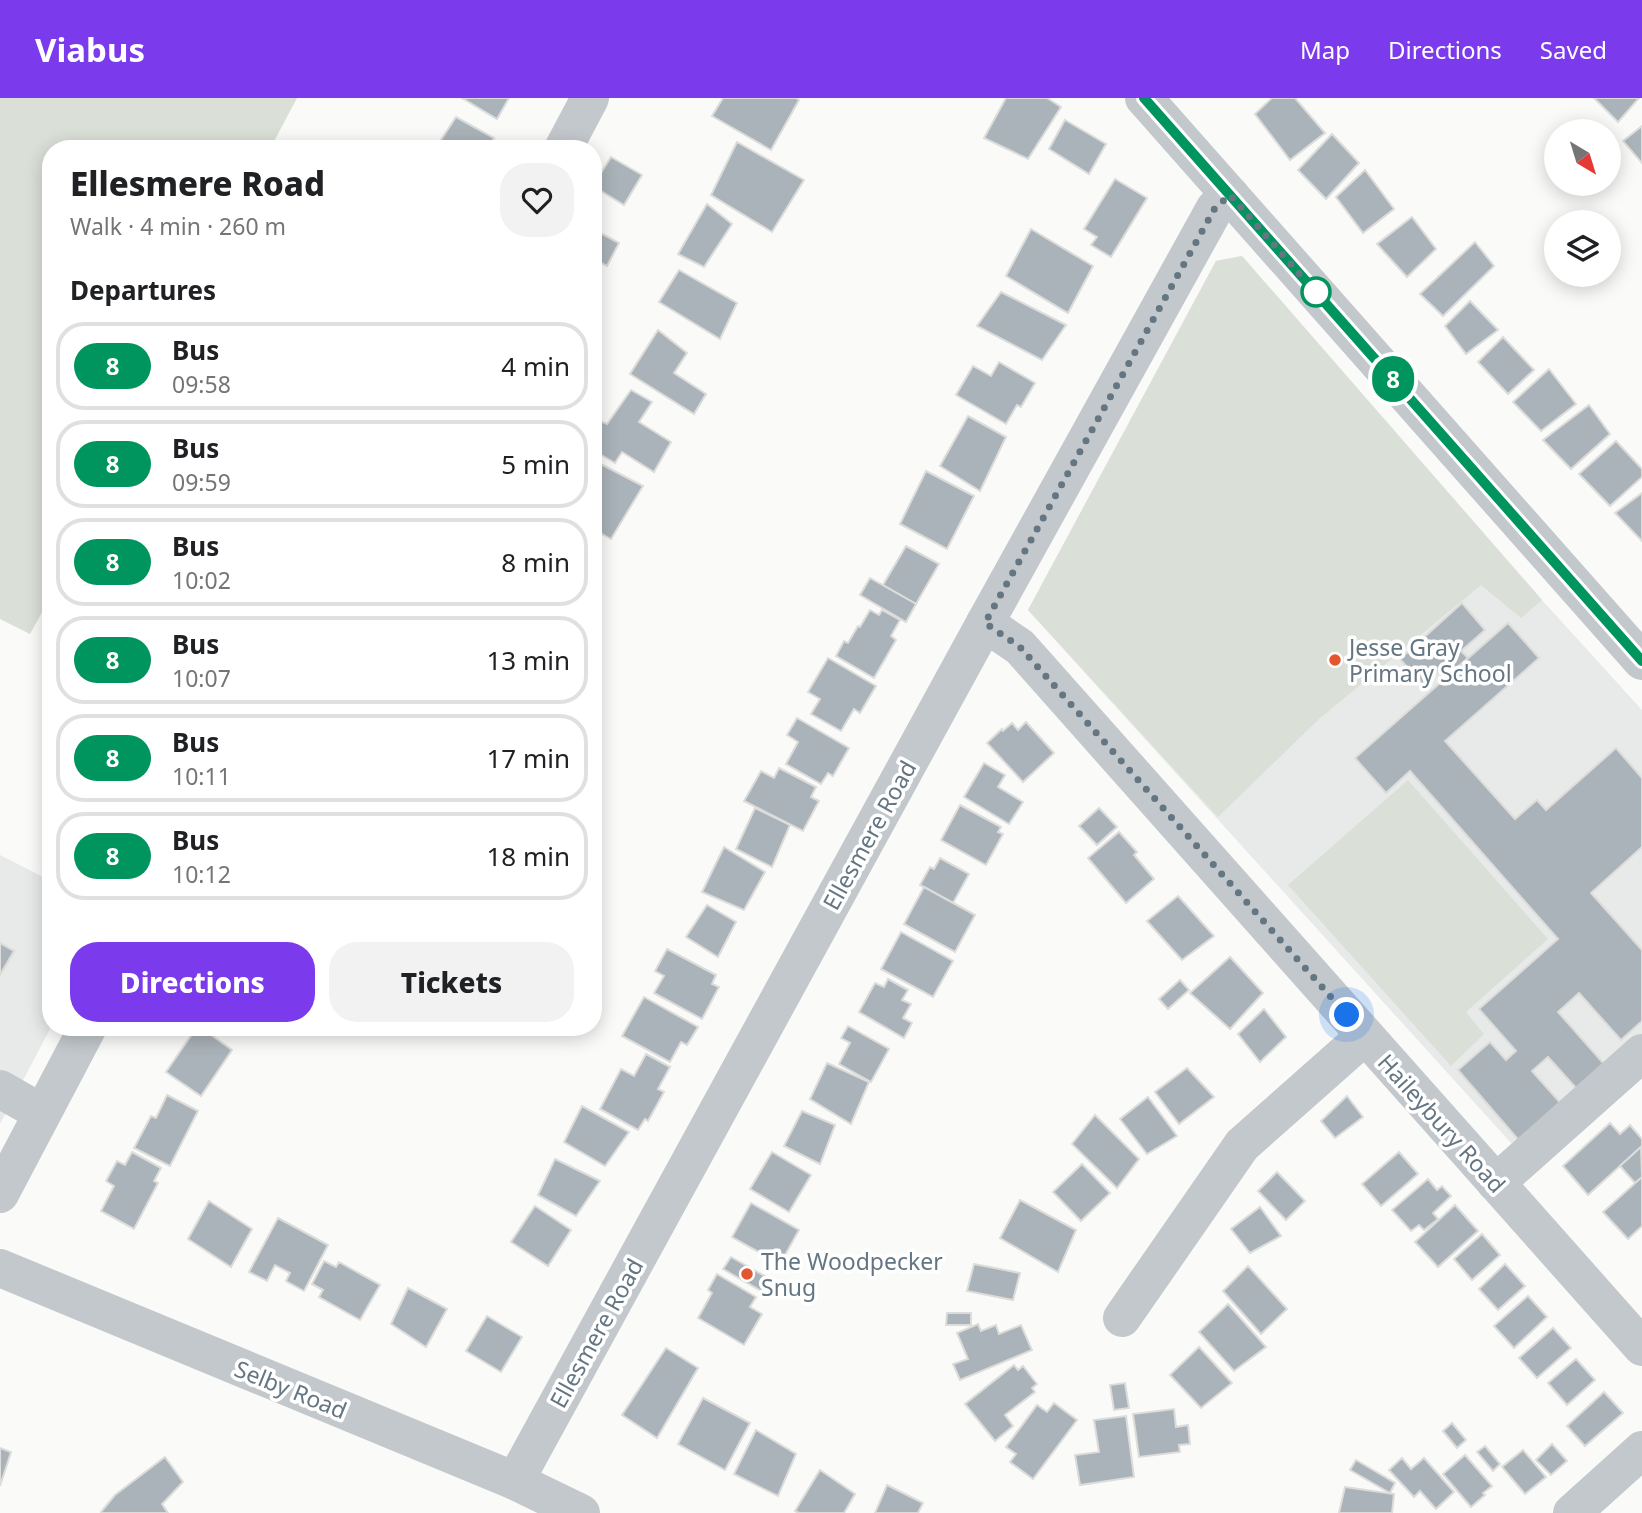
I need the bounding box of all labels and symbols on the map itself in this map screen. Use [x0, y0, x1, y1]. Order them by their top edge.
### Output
north arrow [1544, 119, 1620, 196]
unlabelled marker [1301, 277, 1331, 307]
line badge: 8 [1370, 356, 1416, 402]
place label: Jesse Gray Primary School [1347, 631, 1512, 689]
marker: Jesse Gray Primary School [1327, 652, 1343, 668]
street label: Ellesmere Road [815, 754, 923, 916]
your location [1329, 997, 1364, 1032]
street label: Haileybury Road [1371, 1047, 1513, 1199]
place label: The Woodpecker Snug [761, 1245, 943, 1303]
street label: Ellesmere Road [542, 1252, 650, 1414]
marker: The Woodpecker Snug [739, 1266, 755, 1282]
street label: Selby Road [230, 1352, 352, 1426]

